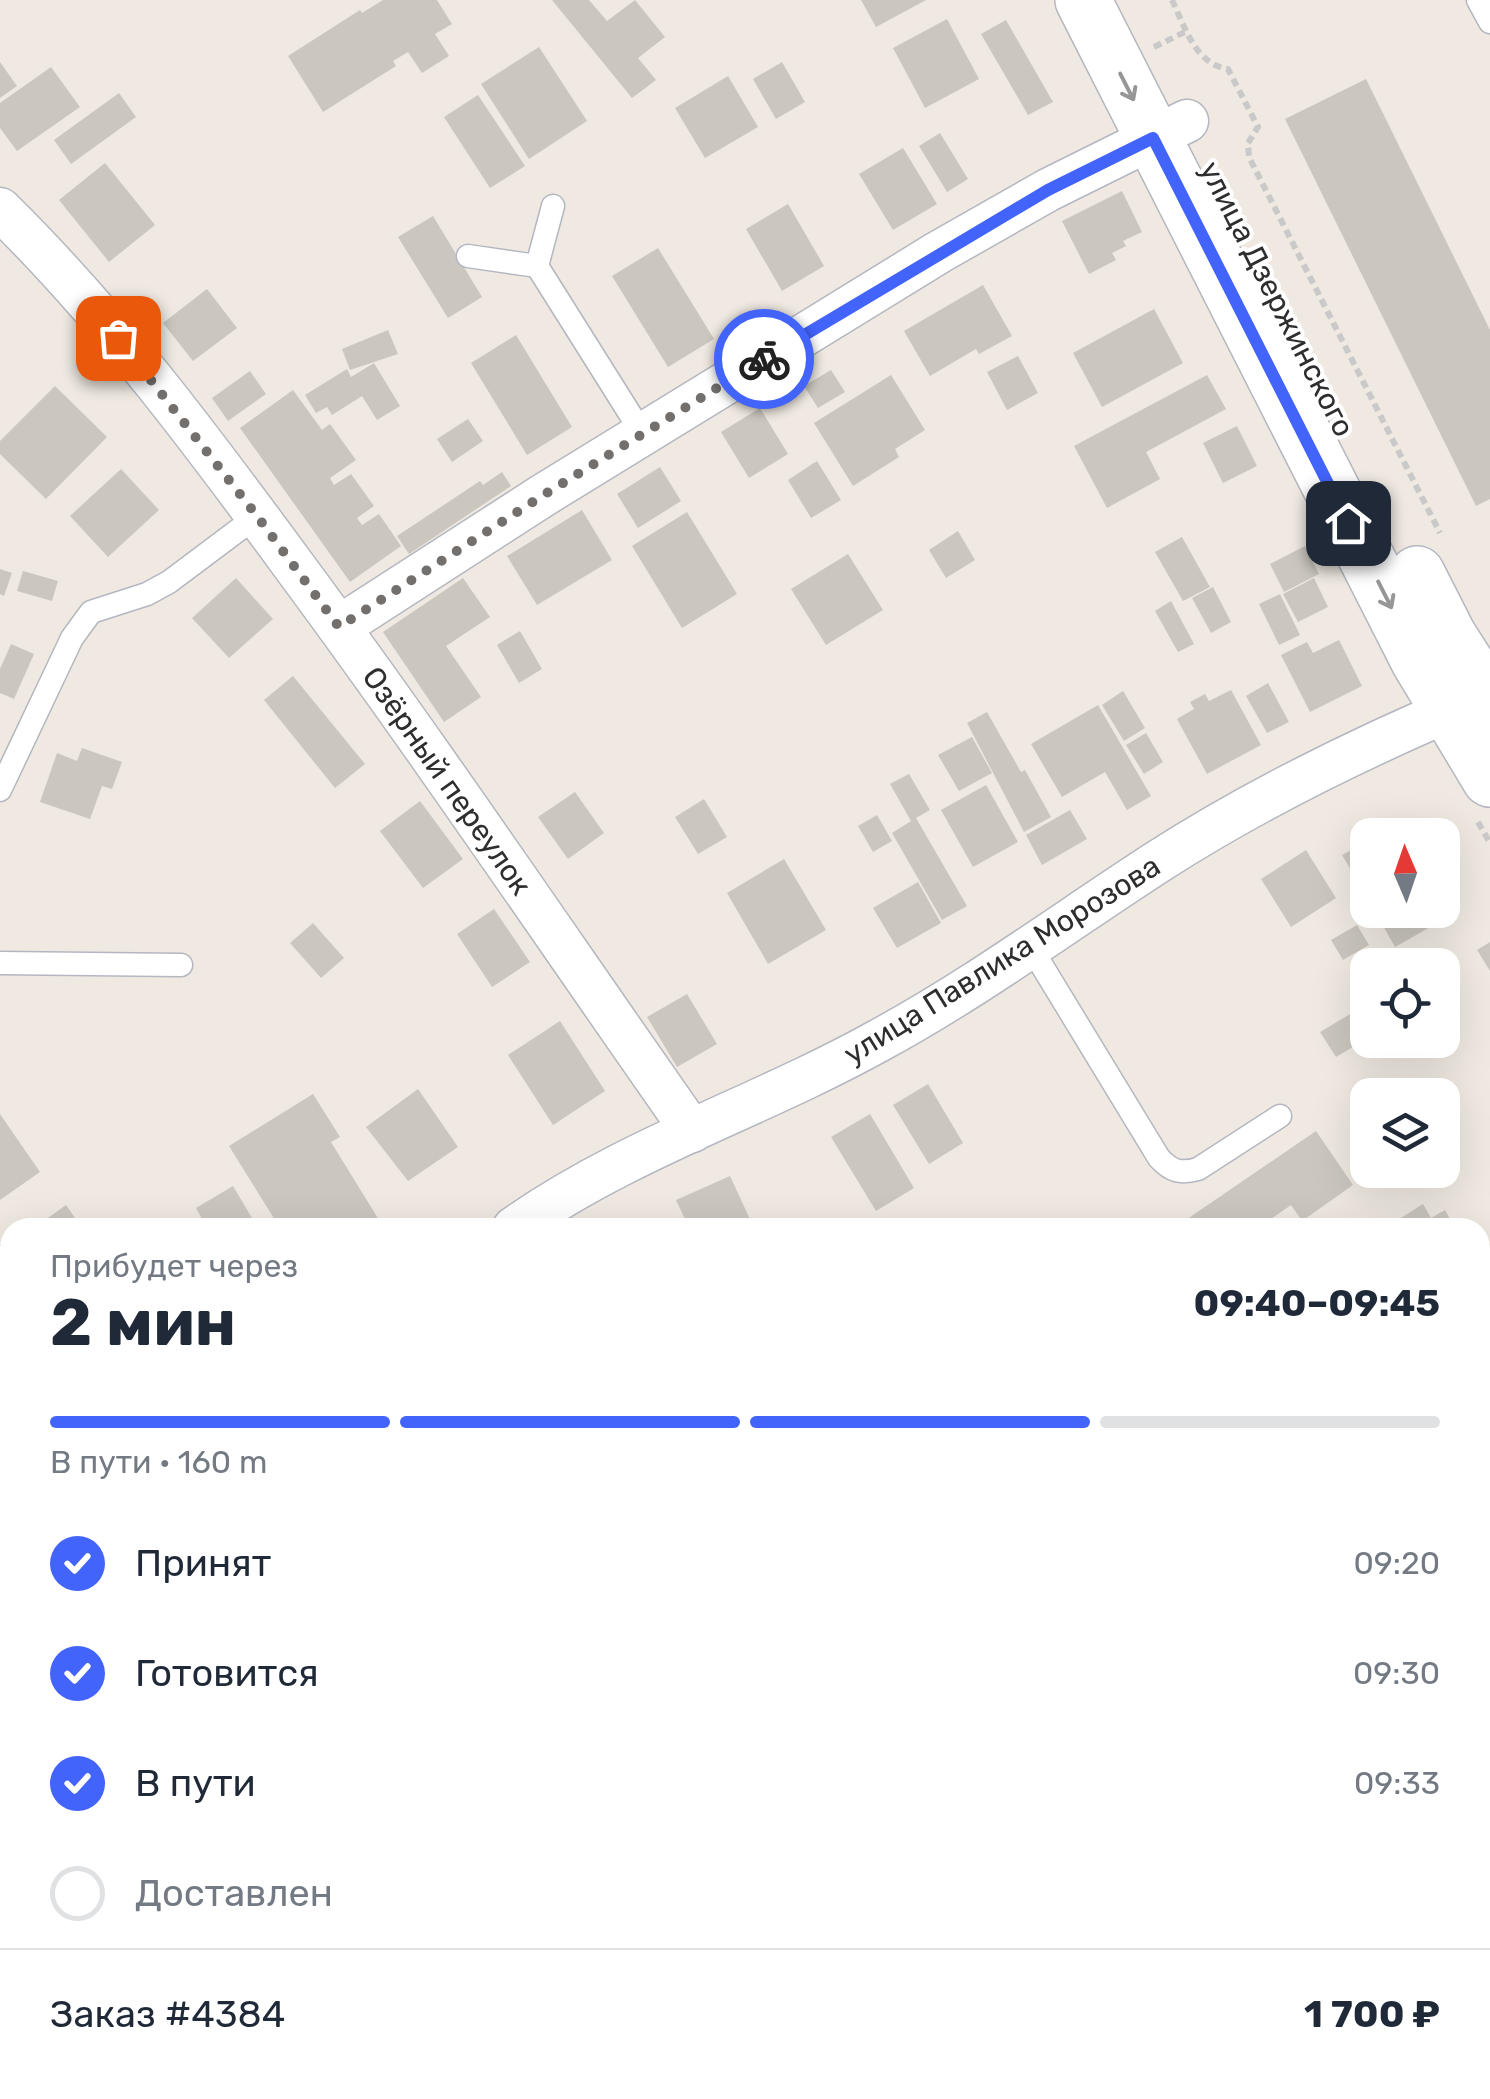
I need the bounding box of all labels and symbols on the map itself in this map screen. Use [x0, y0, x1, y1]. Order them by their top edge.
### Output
one-way arrow [1118, 72, 1137, 101]
street label: улица Дзержинского [1192, 155, 1362, 443]
pin [76, 296, 161, 381]
courier [714, 309, 814, 409]
pin [1306, 481, 1391, 566]
one-way arrow [1376, 580, 1395, 609]
street label: Озёрный переулок [355, 660, 539, 902]
north arrow [1350, 818, 1460, 928]
street label: улица Павлика Морозова [837, 848, 1167, 1072]

